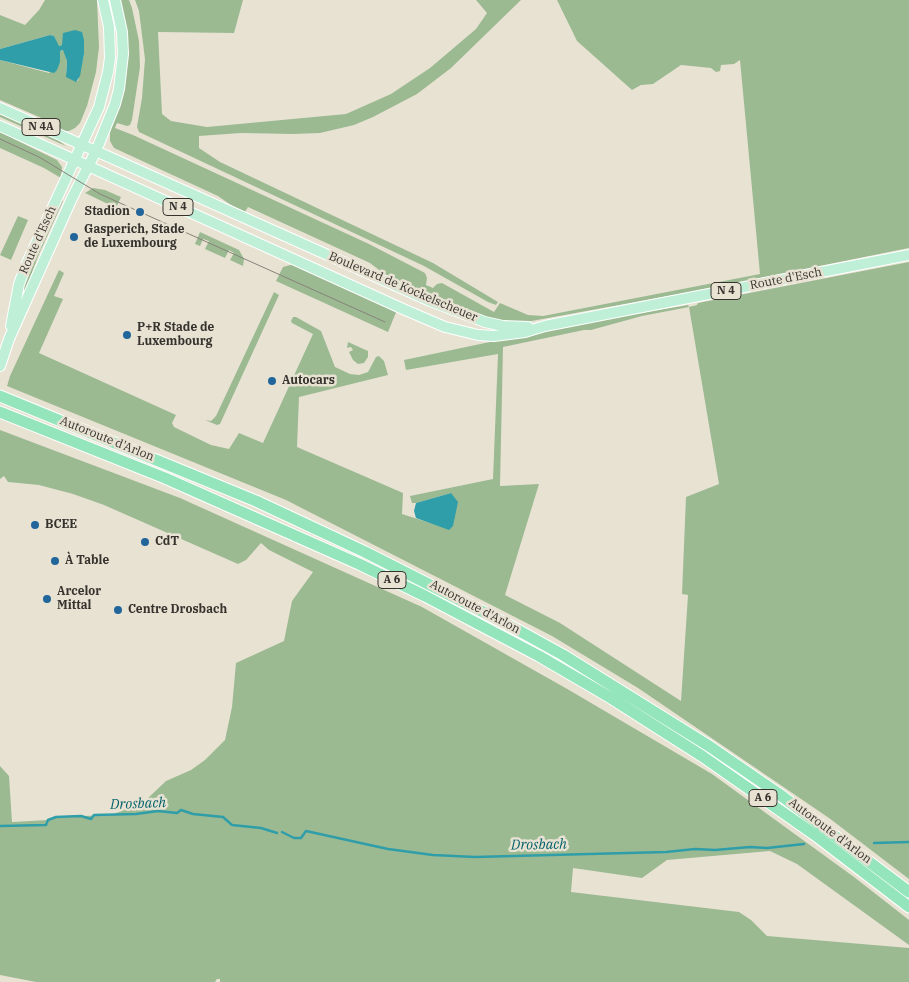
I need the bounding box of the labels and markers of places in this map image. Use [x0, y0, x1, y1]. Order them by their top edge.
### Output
place label: Stadion [85, 205, 130, 219]
marker: Stadion [134, 206, 146, 218]
place label: Gasperich, Stade de Luxembourg [84, 223, 185, 251]
marker: Gasperich, Stade de Luxembourg [68, 231, 80, 243]
place label: P+R Stade de Luxembourg [137, 321, 214, 349]
marker: P+R Stade de Luxembourg [121, 329, 133, 341]
place label: Autocars [282, 374, 335, 388]
marker: Autocars [266, 375, 278, 387]
place label: BCEE [45, 518, 77, 532]
marker: BCEE [29, 519, 41, 531]
place label: CdT [155, 535, 179, 549]
marker: CdT [139, 536, 151, 548]
place label: À Table [65, 554, 109, 568]
marker: À Table [49, 555, 61, 567]
place label: Arcelor Mittal [57, 585, 101, 613]
marker: Arcelor Mittal [41, 593, 53, 605]
place label: Centre Drosbach [128, 603, 227, 617]
marker: Centre Drosbach [112, 604, 124, 616]

